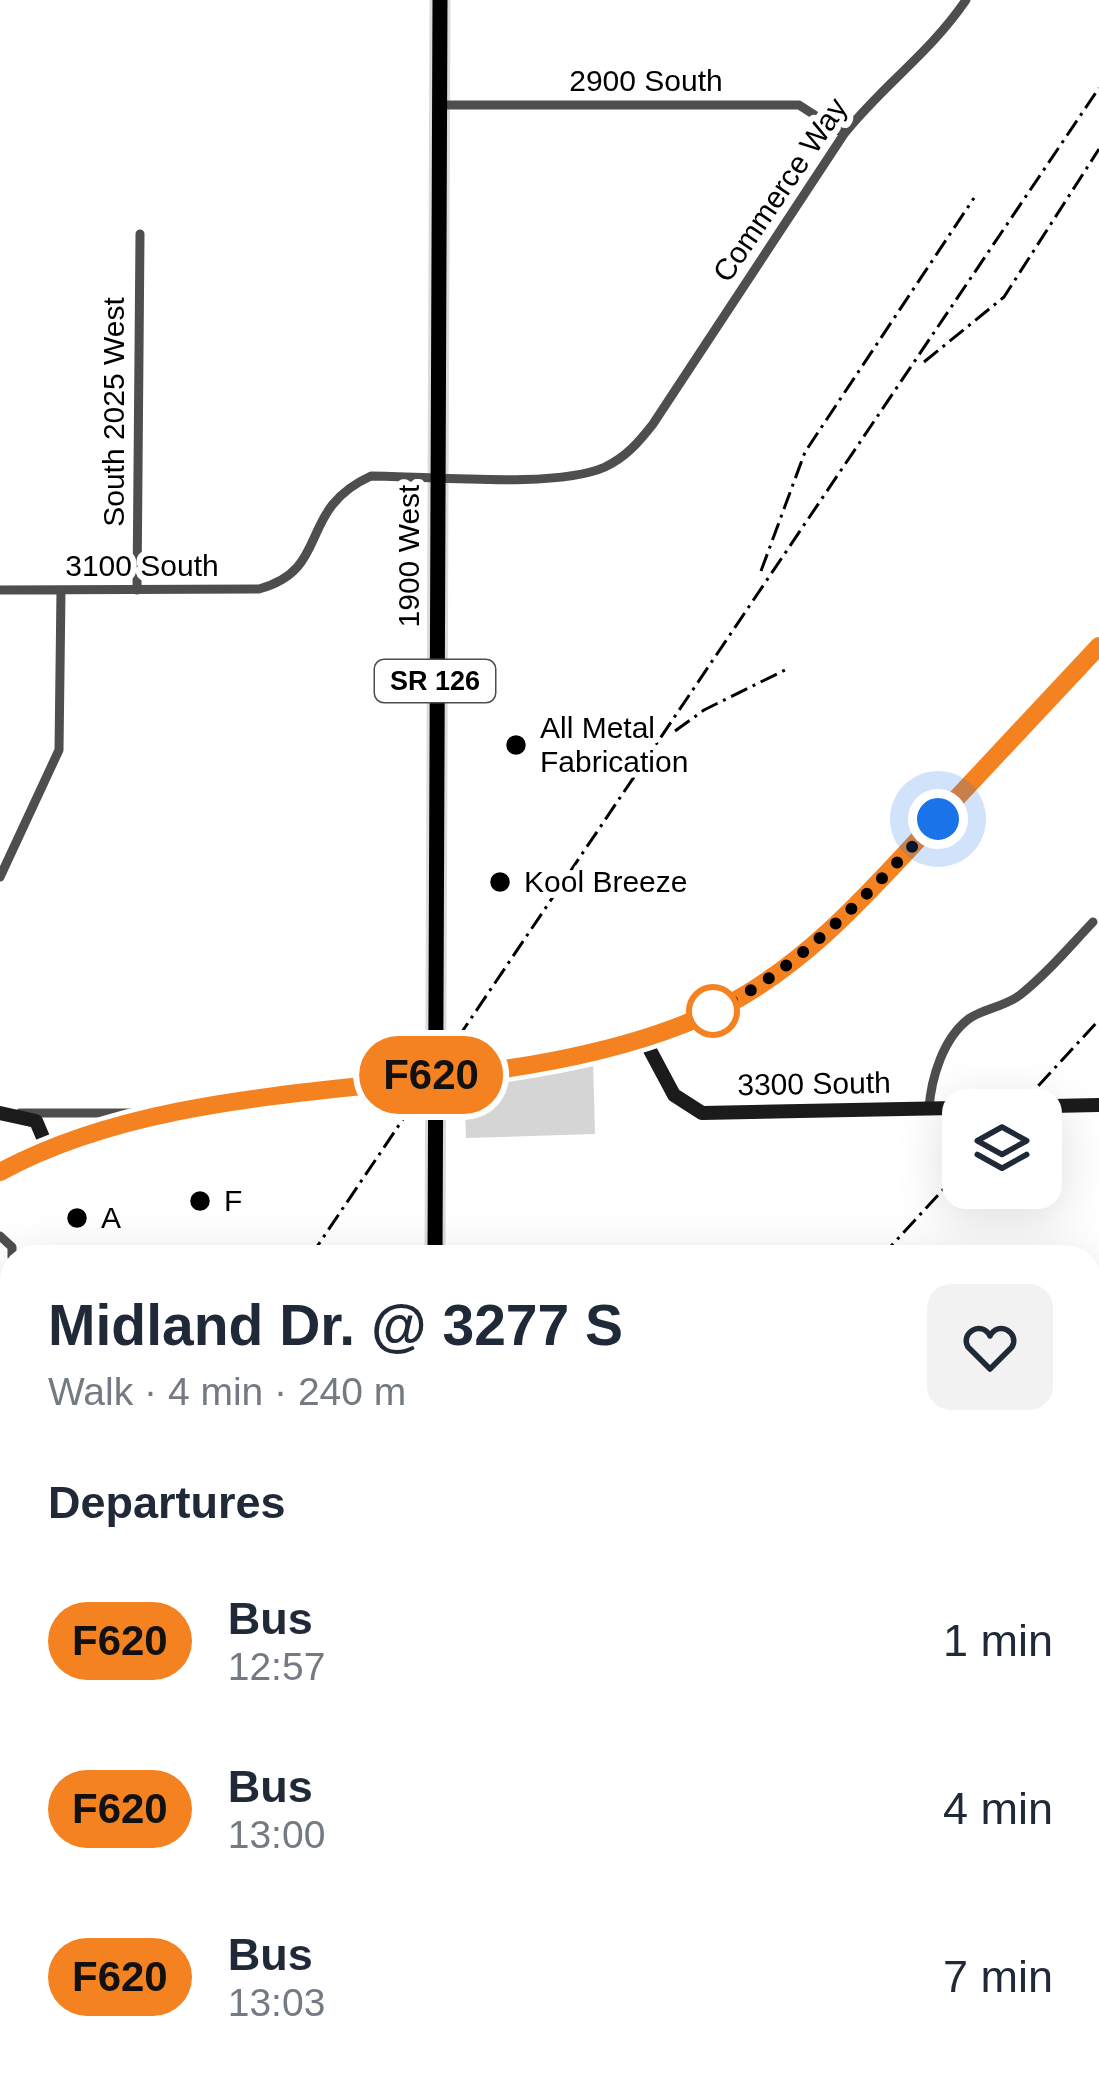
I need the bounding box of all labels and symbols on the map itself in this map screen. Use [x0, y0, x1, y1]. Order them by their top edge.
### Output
street label: 2900 South [569, 64, 723, 97]
street label: Commerce Way [706, 92, 853, 288]
street label: South 2025 West [97, 297, 130, 527]
street label: 1900 West [392, 484, 425, 627]
street label: 3100 South [65, 549, 219, 582]
road number: SR 126 [375, 660, 495, 702]
place label: All Metal Fabrication [540, 711, 688, 778]
marker: All Metal Fabrication [503, 732, 529, 758]
your location [908, 789, 968, 849]
place label: Kool Breeze [524, 865, 687, 898]
marker: Kool Breeze [487, 869, 513, 895]
unlabelled marker [688, 986, 738, 1036]
line badge: F620 [347, 1036, 515, 1114]
street label: 3300 South [737, 1066, 891, 1101]
place label: F [224, 1184, 242, 1217]
marker: F [187, 1188, 213, 1214]
place label: A [101, 1201, 121, 1234]
marker: A [64, 1205, 90, 1231]

